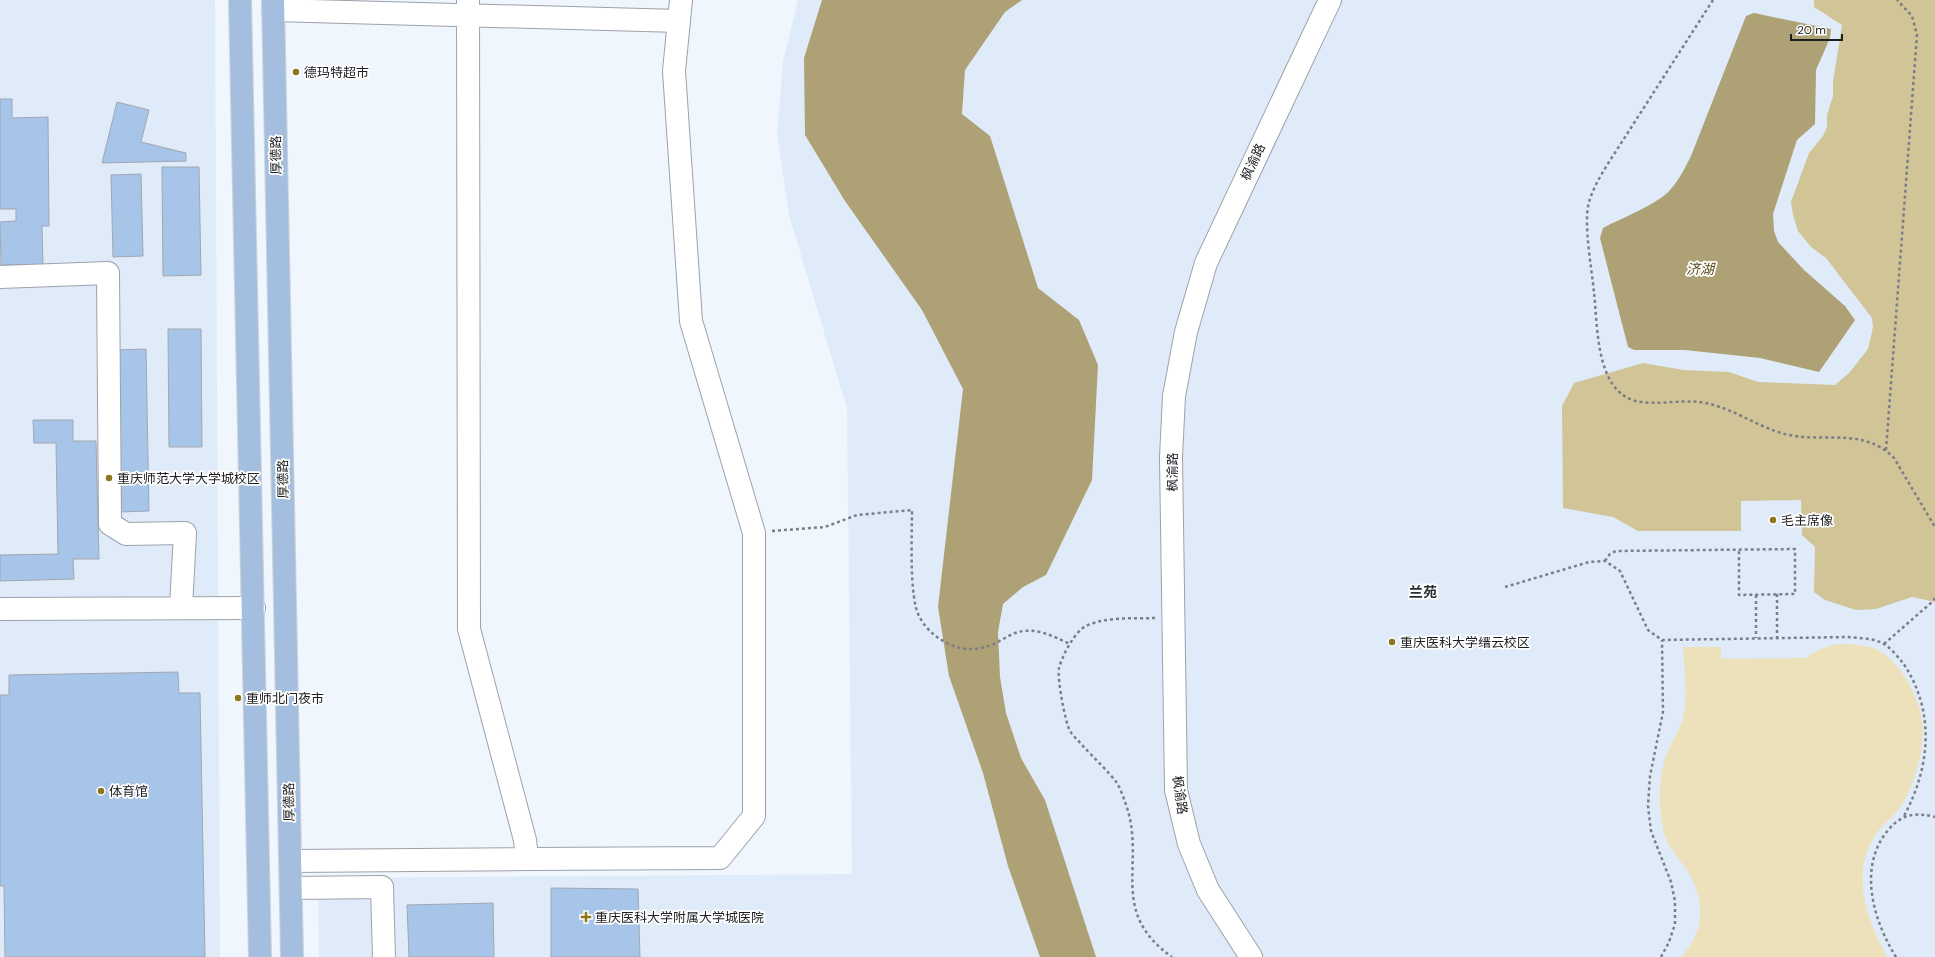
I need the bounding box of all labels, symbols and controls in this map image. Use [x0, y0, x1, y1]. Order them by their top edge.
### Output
scale bar [1791, 16, 1842, 42]
text: 20 m [1797, 22, 1826, 38]
place label: 德玛特超市 [304, 64, 369, 81]
marker: 德玛特超市 [291, 67, 301, 77]
street label: 厚德路 [267, 135, 285, 175]
street label: 枫渝路 [1237, 141, 1269, 183]
water label: 济湖 [1686, 260, 1716, 278]
street label: 枫渝路 [1164, 452, 1181, 492]
street label: 厚德路 [274, 459, 292, 499]
place label: 重庆师范大学大学城校区 [117, 470, 260, 487]
marker: 重庆师范大学大学城校区 [104, 473, 114, 483]
place label: 毛主席像 [1781, 512, 1833, 529]
marker: 毛主席像 [1768, 515, 1778, 525]
district label: 兰苑 [1409, 583, 1437, 601]
place label: 重庆医科大学缙云校区 [1400, 634, 1530, 651]
marker: 重庆医科大学缙云校区 [1387, 637, 1397, 647]
place label: 重师北门夜市 [246, 690, 324, 707]
marker: 重师北门夜市 [233, 693, 243, 703]
street label: 枫渝路 [1169, 774, 1191, 816]
street label: 厚德路 [280, 782, 298, 822]
place label: 体育馆 [109, 783, 148, 800]
marker: 体育馆 [96, 786, 106, 796]
place label: 重庆医科大学附属大学城医院 [595, 909, 764, 926]
marker: 重庆医科大学附属大学城医院 [580, 911, 592, 923]

